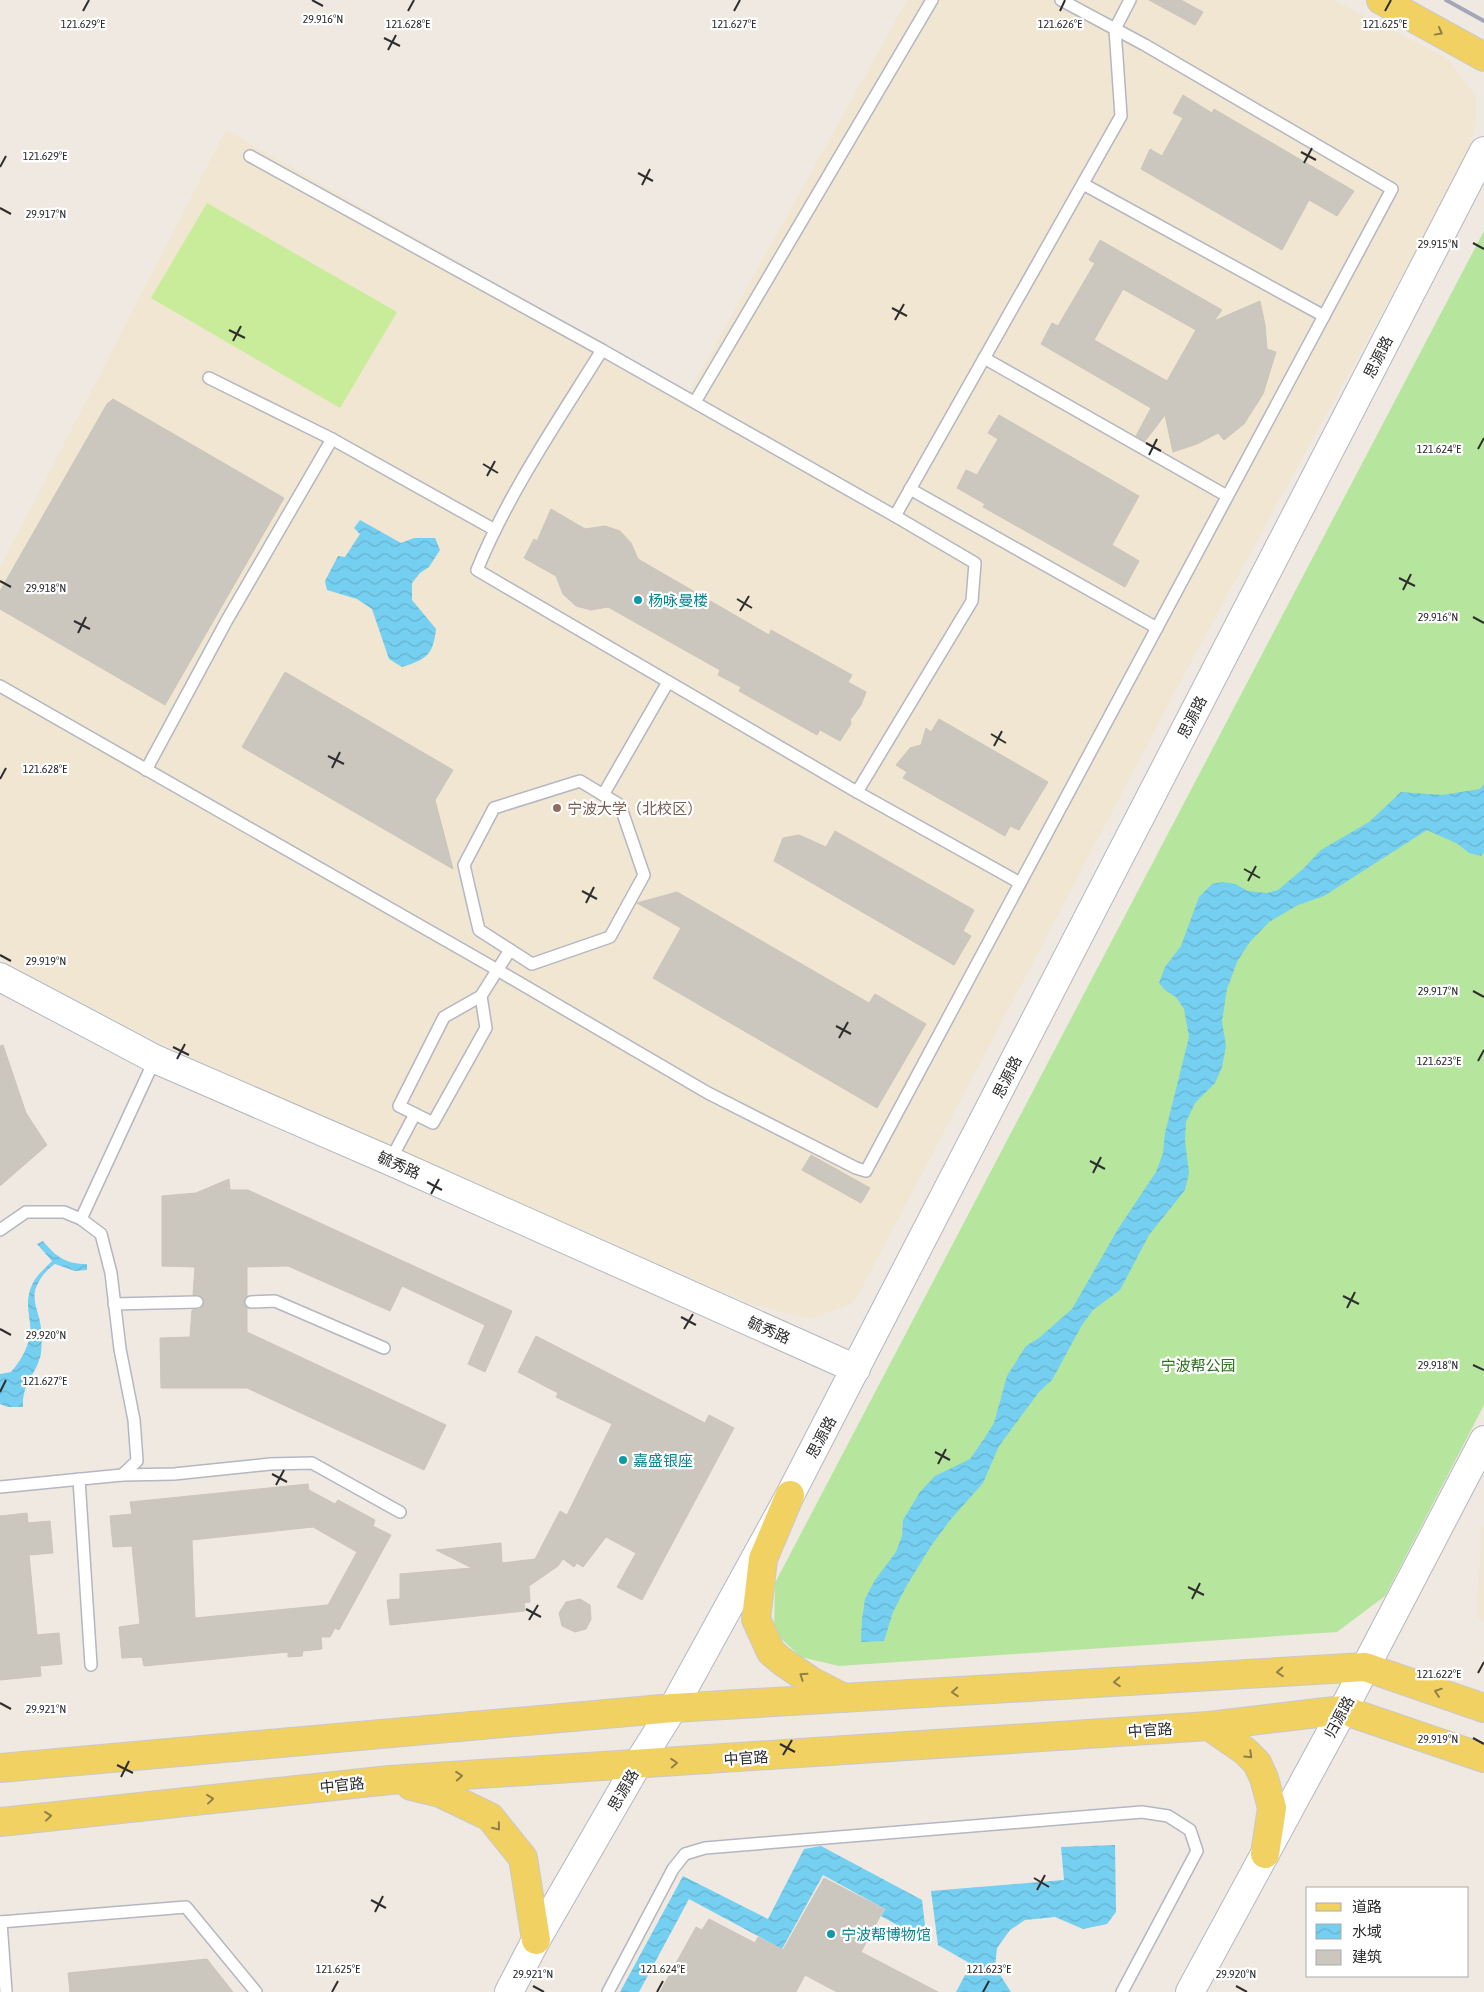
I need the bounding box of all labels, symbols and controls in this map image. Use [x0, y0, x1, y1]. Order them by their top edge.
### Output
text: 29.916°N [303, 12, 343, 26]
text: 121.629°E [61, 17, 105, 31]
text: 121.628°E [386, 17, 430, 31]
text: 121.627°E [712, 17, 756, 31]
text: 121.626°E [1038, 17, 1082, 31]
text: 121.625°E [1363, 17, 1407, 31]
one-way arrow [1434, 26, 1443, 36]
text: 121.629°E [23, 149, 67, 163]
text: 29.917°N [26, 207, 66, 221]
text: 29.915°N [1418, 237, 1458, 251]
street label: 思源路 [1360, 333, 1396, 381]
text: 121.624°E [1417, 442, 1461, 456]
text: 29.918°N [26, 581, 66, 595]
place label: 杨咏曼楼 [648, 592, 708, 609]
marker: 杨咏曼楼 [632, 594, 644, 606]
text: 29.916°N [1418, 610, 1458, 624]
street label: 思源路 [1174, 693, 1210, 741]
text: 121.628°E [23, 762, 67, 776]
place label: 宁波大学（北校区） [567, 800, 702, 817]
marker: 宁波大学（北校区） [551, 802, 563, 814]
text: 29.919°N [26, 954, 66, 968]
text: 29.917°N [1418, 984, 1458, 998]
street label: 思源路 [989, 1053, 1025, 1101]
text: 121.623°E [1417, 1054, 1461, 1068]
street label: 毓秀路 [375, 1148, 423, 1182]
street label: 毓秀路 [745, 1313, 793, 1347]
text: 29.920°N [26, 1328, 66, 1342]
park label: 宁波帮公园 [1160, 1357, 1236, 1374]
text: 29.918°N [1418, 1358, 1458, 1372]
text: 121.627°E [23, 1374, 67, 1388]
street label: 思源路 [803, 1413, 839, 1461]
place label: 嘉盛银座 [633, 1452, 693, 1469]
marker: 嘉盛银座 [617, 1454, 629, 1466]
one-way arrow [1275, 1667, 1283, 1678]
text: 121.622°E [1417, 1667, 1461, 1681]
one-way arrow [799, 1672, 808, 1682]
one-way arrow [1113, 1677, 1121, 1688]
one-way arrow [951, 1687, 959, 1698]
one-way arrow [1434, 1688, 1443, 1698]
street label: 归源路 [1321, 1693, 1357, 1741]
text: 29.921°N [26, 1702, 66, 1716]
street label: 中官路 [1127, 1720, 1173, 1740]
text: 29.919°N [1418, 1732, 1458, 1746]
street label: 中官路 [723, 1748, 769, 1768]
one-way arrow [1243, 1749, 1252, 1758]
one-way arrow [670, 1757, 678, 1768]
street label: 思源路 [604, 1766, 642, 1814]
one-way arrow [455, 1771, 463, 1782]
street label: 中官路 [319, 1774, 365, 1796]
one-way arrow [206, 1794, 214, 1805]
one-way arrow [45, 1811, 53, 1822]
one-way arrow [492, 1821, 500, 1830]
legend [1306, 1887, 1469, 1977]
text: 道路 [1352, 1898, 1382, 1915]
text: 水域 [1352, 1923, 1382, 1940]
place label: 宁波帮博物馆 [841, 1926, 931, 1943]
marker: 宁波帮博物馆 [825, 1928, 837, 1940]
text: 建筑 [1352, 1948, 1382, 1965]
text: 121.625°E [316, 1962, 360, 1976]
text: 121.624°E [641, 1962, 685, 1976]
text: 121.623°E [967, 1962, 1011, 1976]
text: 29.921°N [513, 1967, 553, 1981]
text: 29.920°N [1216, 1967, 1256, 1981]

